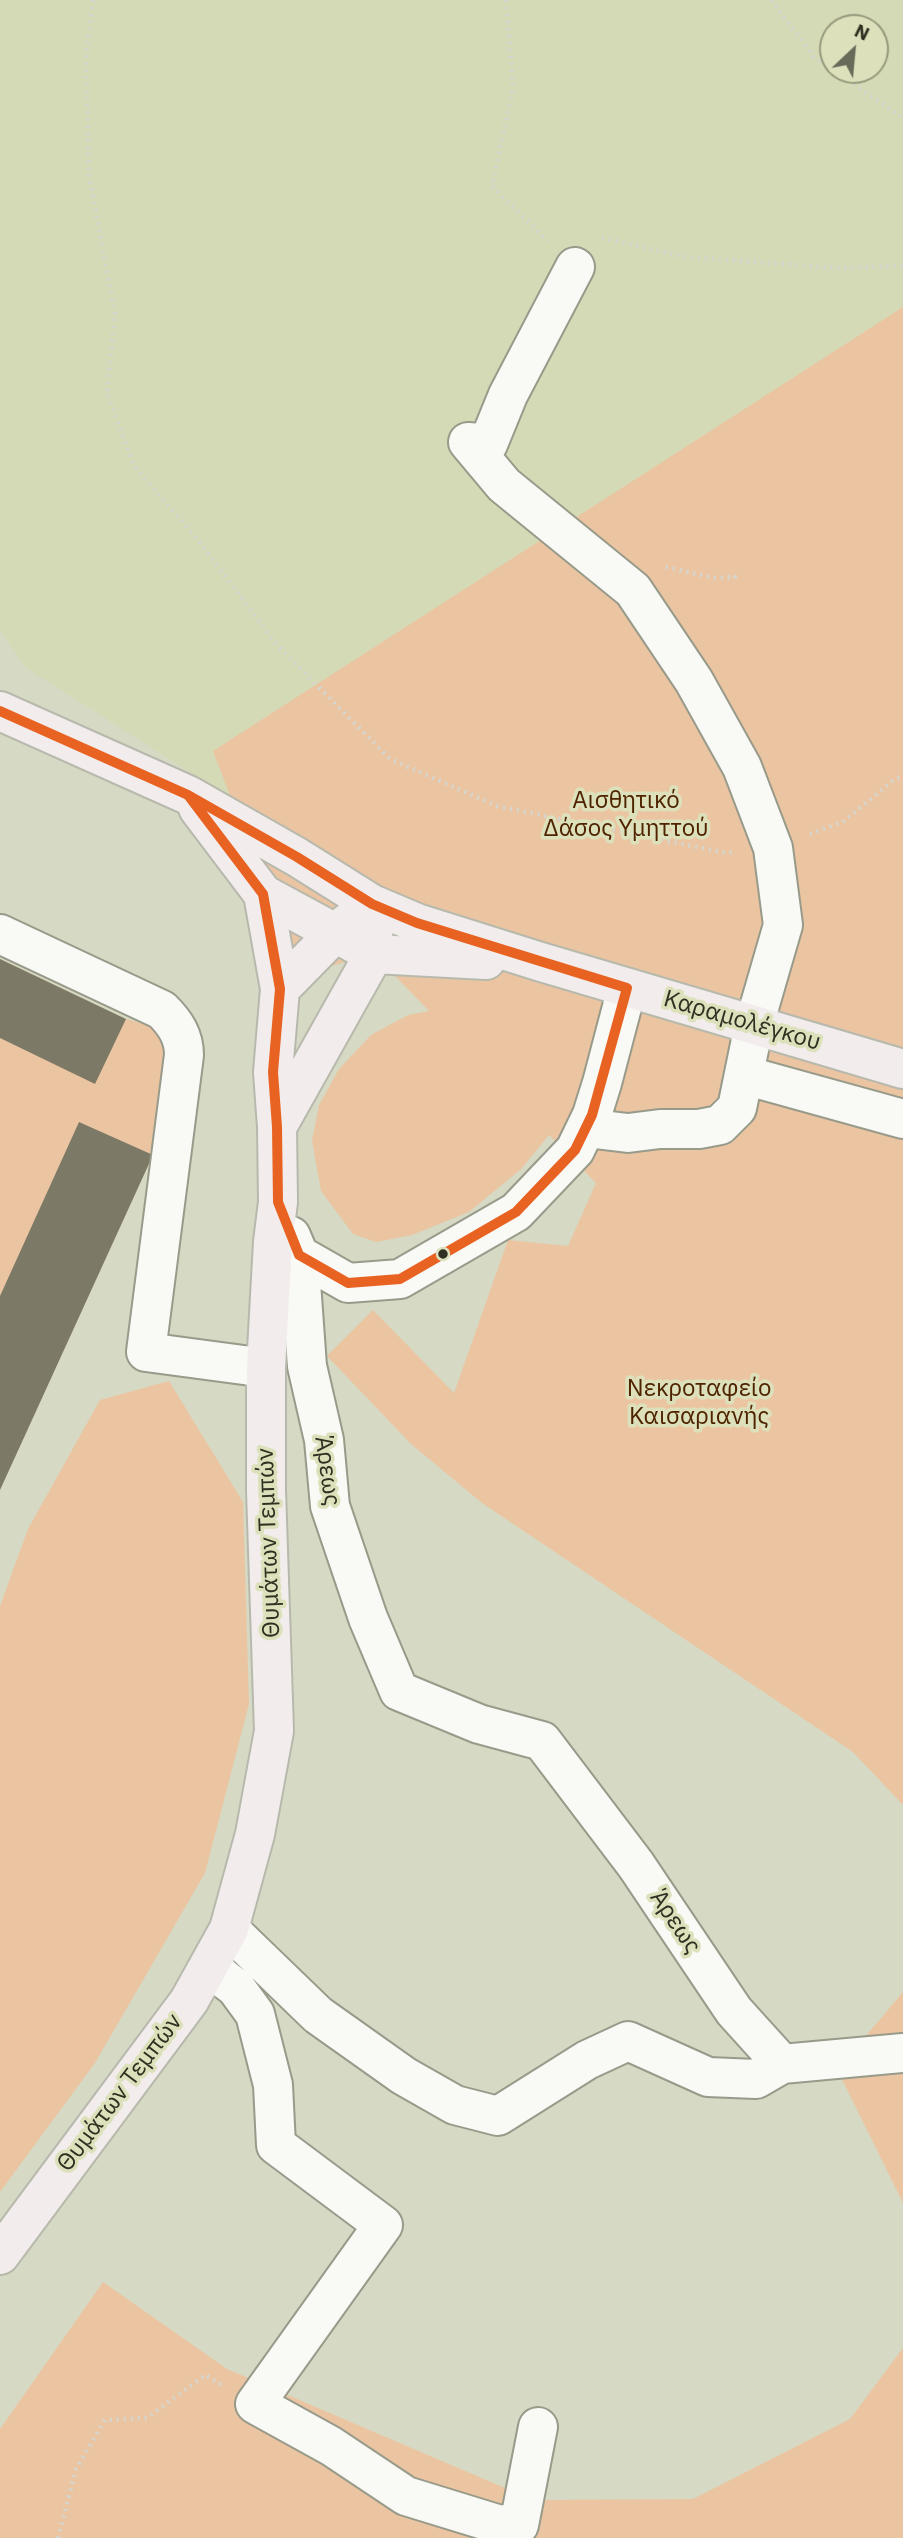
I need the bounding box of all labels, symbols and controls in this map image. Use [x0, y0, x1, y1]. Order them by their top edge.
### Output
north arrow [819, 14, 889, 84]
text: N [851, 18, 874, 46]
park label: Αισθητικό Δάσος Υμηττού [543, 787, 709, 843]
street label: Καραμολέγκου [660, 985, 824, 1057]
unlabelled marker [436, 1247, 450, 1261]
park label: Νεκροταφείο Καισαριανής [627, 1375, 771, 1431]
street label: Άρεως [308, 1434, 346, 1508]
street label: Θυμάτων Τεμπών [251, 1448, 287, 1638]
street label: Άρεως [643, 1885, 707, 1959]
street label: Θυμάτων Τεμπών [51, 2008, 189, 2178]

